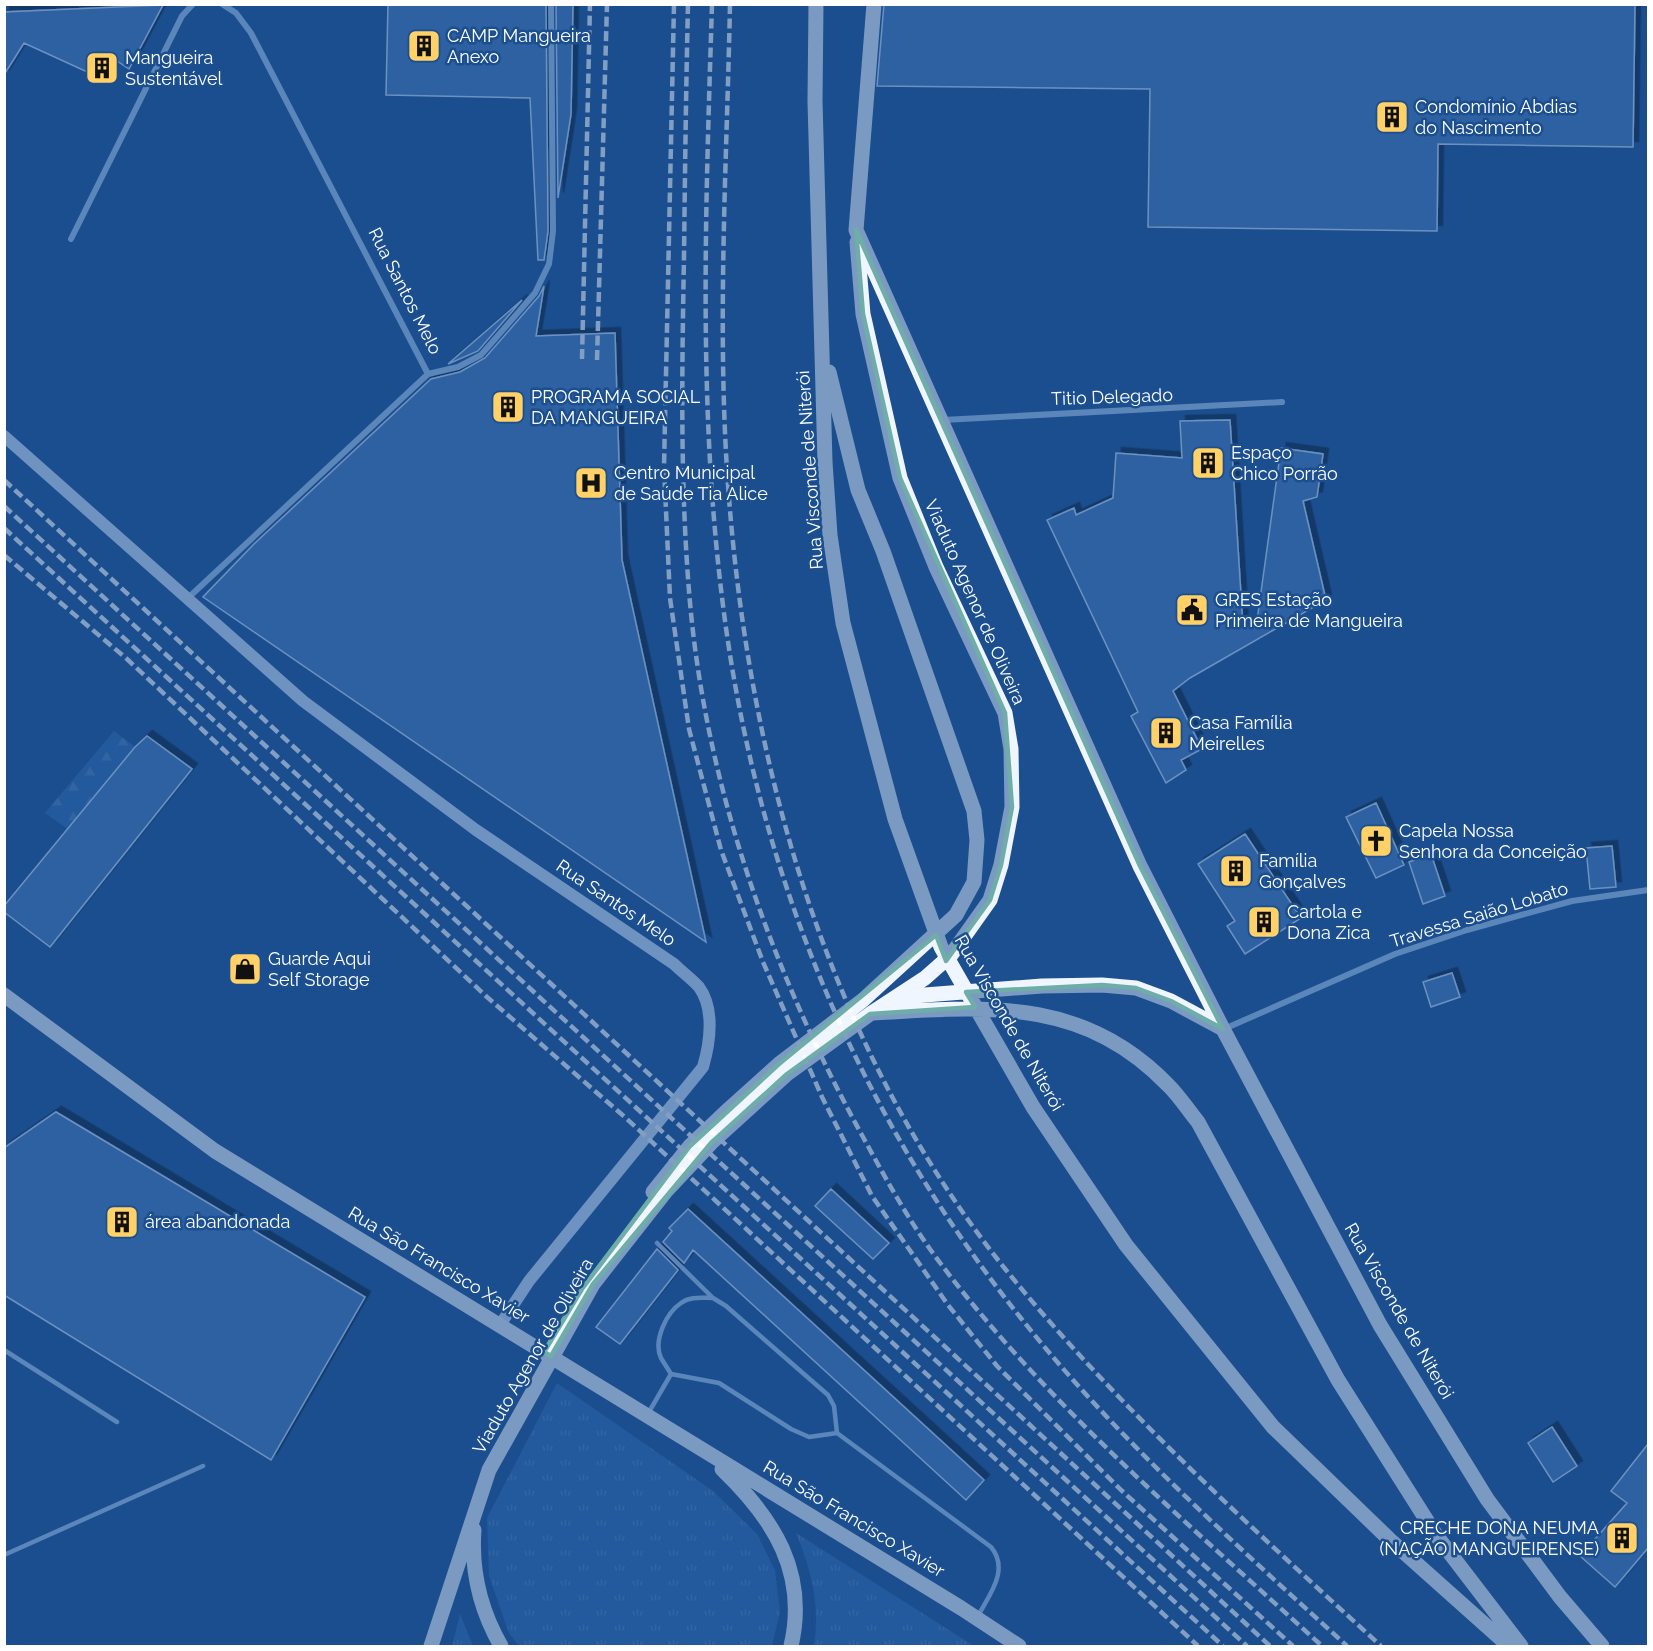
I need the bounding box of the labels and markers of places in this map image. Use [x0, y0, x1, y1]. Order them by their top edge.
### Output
place label: CAMP Mangueira Anexo [447, 25, 591, 67]
building icon: CAMP Mangueira Anexo [406, 28, 442, 64]
place label: Mangueira Sustentável [125, 47, 223, 89]
building icon: Mangueira Sustentável [84, 50, 120, 86]
place label: Condomínio Abdias do Nascimento [1415, 96, 1577, 138]
building icon: Condomínio Abdias do Nascimento [1374, 99, 1410, 135]
place label: PROGRAMA SOCIAL DA MANGUEIRA [531, 386, 701, 428]
building icon: PROGRAMA SOCIAL DA MANGUEIRA [490, 389, 526, 425]
place label: Espaço Chico Porrão [1231, 442, 1338, 484]
building icon: Espaço Chico Porrão [1190, 445, 1226, 481]
place label: Centro Municipal de Saúde Tia Alice [614, 462, 768, 504]
hospital icon: Centro Municipal de Saúde Tia Alice [573, 465, 609, 501]
place label: GRES Estação Primeira de Mangueira [1215, 589, 1403, 631]
public building icon: GRES Estação Primeira de Mangueira [1174, 592, 1210, 628]
place label: Casa Família Meirelles [1189, 712, 1293, 754]
building icon: Casa Família Meirelles [1148, 715, 1184, 751]
place label: Capela Nossa Senhora da Conceição [1399, 820, 1587, 862]
church icon: Capela Nossa Senhora da Conceição [1358, 823, 1394, 859]
place label: Família Gonçalves [1259, 850, 1346, 892]
building icon: Família Gonçalves [1218, 853, 1254, 889]
place label: Cartola e Dona Zica [1287, 901, 1370, 943]
building icon: Cartola e Dona Zica [1246, 904, 1282, 940]
place label: Guarde Aqui Self Storage [268, 948, 371, 990]
shop icon: Guarde Aqui Self Storage [227, 951, 263, 987]
building icon: área abandonada [104, 1204, 140, 1240]
place label: área abandonada [145, 1211, 290, 1232]
place label: CRECHE DONA NEUMA (NAÇÃO MANGUEIRENSE) [1380, 1517, 1599, 1559]
building icon: CRECHE DONA NEUMA (NAÇÃO MANGUEIRENSE) [1604, 1520, 1640, 1556]

